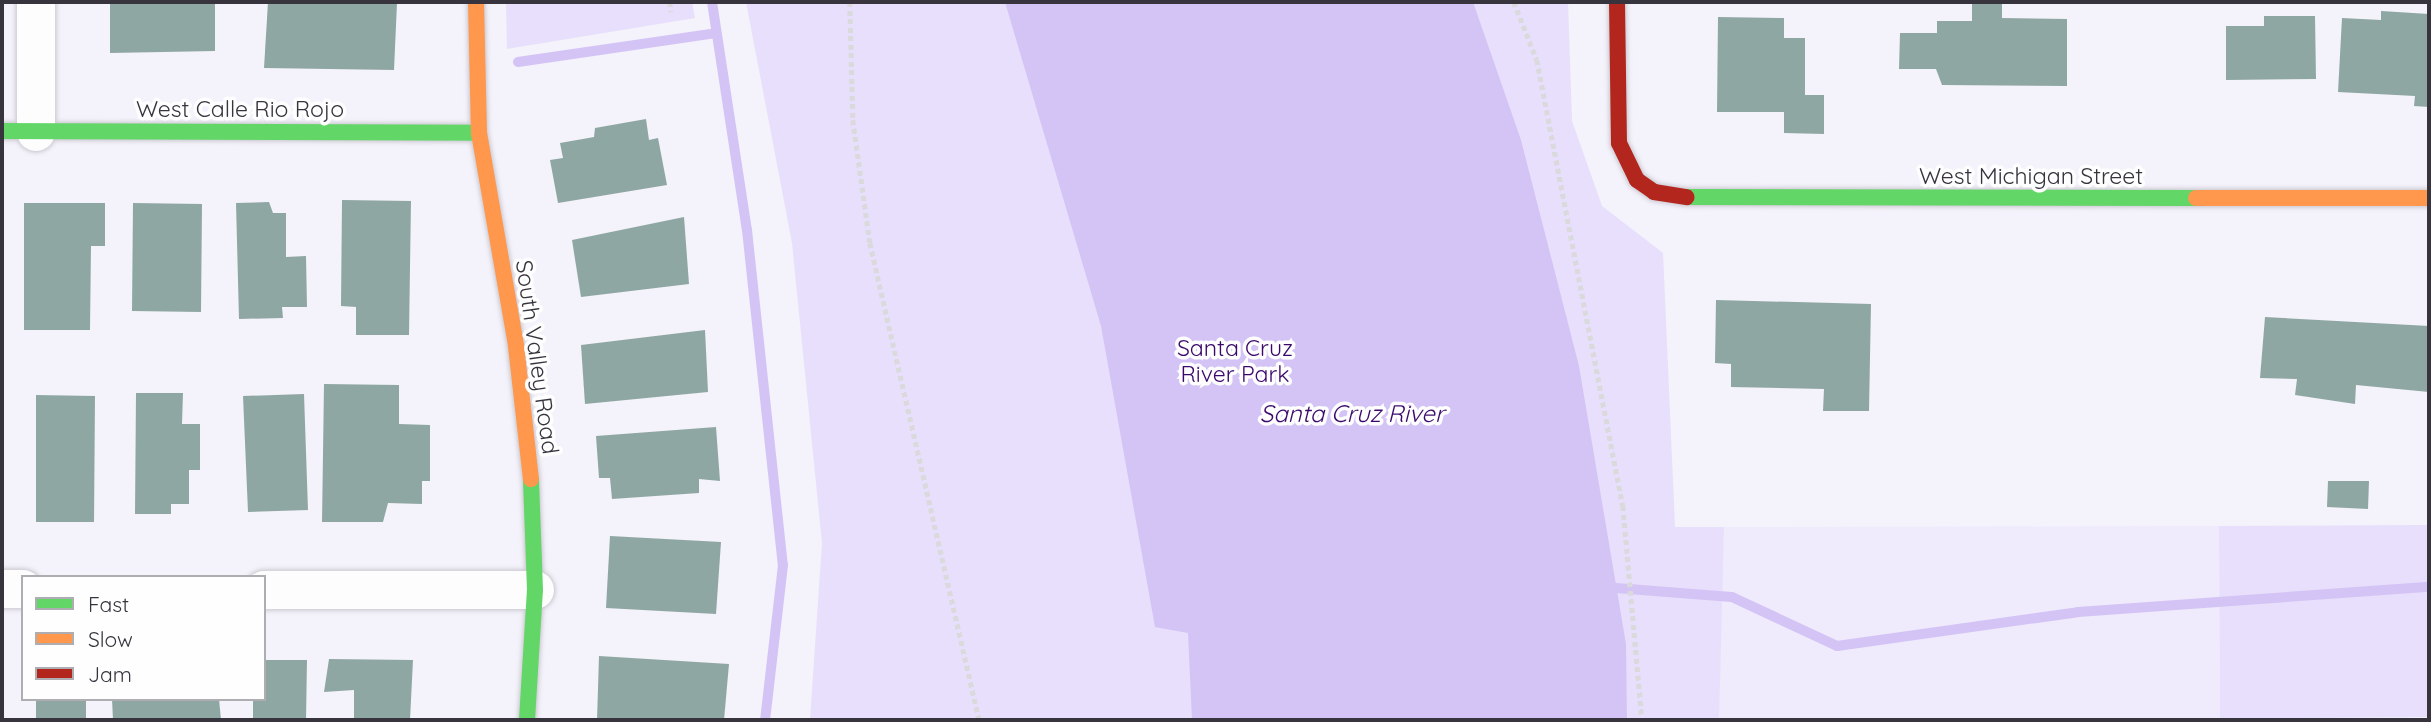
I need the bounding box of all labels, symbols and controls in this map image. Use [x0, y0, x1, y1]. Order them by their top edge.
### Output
street label: West Calle Rio Rojo [136, 95, 344, 123]
street label: West Michigan Street [1919, 162, 2143, 190]
street label: South Valley Road [510, 258, 564, 456]
park label: Santa Cruz River Park [1177, 334, 1293, 388]
water label: Santa Cruz River [1260, 400, 1444, 428]
legend [21, 575, 266, 701]
text: Fast [88, 591, 129, 617]
text: Slow [88, 626, 133, 652]
text: Jam [88, 661, 132, 687]

